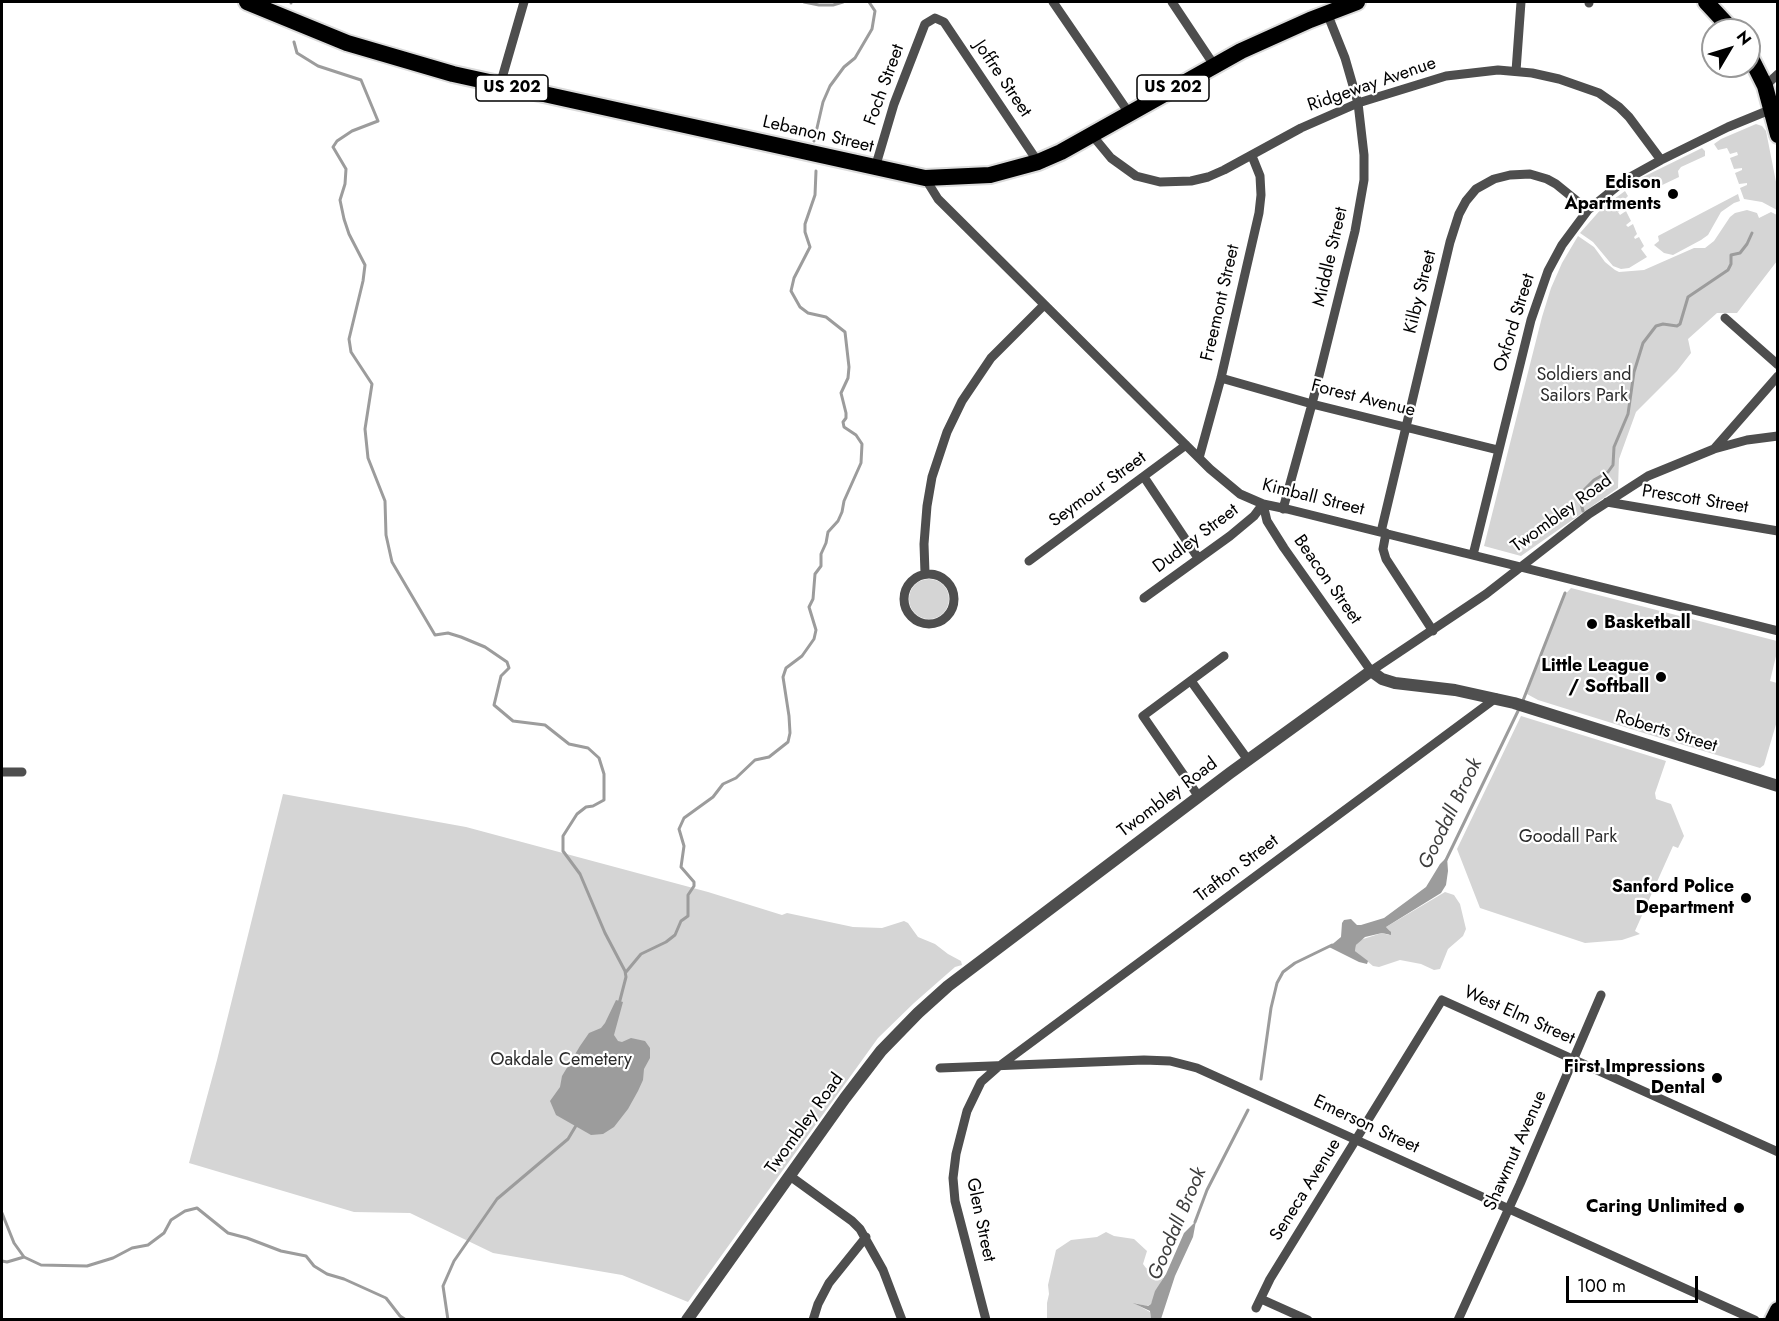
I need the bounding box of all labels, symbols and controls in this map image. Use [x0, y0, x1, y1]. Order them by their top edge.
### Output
north arrow [1701, 18, 1761, 78]
text: N [1731, 26, 1757, 50]
street label: Joffre Street [968, 36, 1036, 122]
street label: Foch Street [860, 42, 910, 128]
street label: Ridgeway Avenue [1305, 53, 1439, 117]
road number: US 202 [476, 75, 548, 101]
road number: US 202 [1137, 75, 1209, 101]
street label: Lebanon Street [760, 112, 876, 158]
place label: Edison Apartments [1564, 173, 1661, 216]
marker: Edison Apartments [1666, 187, 1680, 201]
street label: Middle Street [1309, 205, 1353, 309]
street label: Freemont Street [1197, 243, 1245, 363]
street label: Kilby Street [1400, 248, 1442, 336]
street label: Oxford Street [1490, 271, 1540, 375]
park label: Soldiers and Sailors Park [1536, 365, 1632, 407]
street label: Forest Avenue [1309, 376, 1417, 422]
street label: Seymour Street [1045, 448, 1151, 532]
street label: Twombley Road [1507, 470, 1617, 558]
street label: Kimball Street [1260, 475, 1366, 521]
street label: Prescott Street [1640, 481, 1750, 519]
street label: Dudley Street [1149, 500, 1243, 578]
street label: Beacon Street [1288, 531, 1366, 629]
place label: Basketball [1604, 613, 1691, 635]
marker: Basketball [1585, 617, 1599, 631]
place label: Little League / Softball [1541, 656, 1649, 698]
marker: Little League / Softball [1654, 670, 1668, 684]
street label: Roberts Street [1612, 706, 1720, 758]
street label: Twombley Road [1114, 754, 1222, 842]
water label: Goodall Brook [1414, 755, 1488, 873]
park label: Goodall Park [1519, 827, 1617, 849]
street label: Trafton Street [1191, 831, 1283, 907]
place label: Sanford Police Department [1612, 877, 1734, 920]
marker: Sanford Police Department [1739, 891, 1753, 905]
street label: West Elm Street [1460, 982, 1578, 1050]
park label: Oakdale Cemetery [490, 1050, 632, 1072]
place label: First Impressions Dental [1564, 1057, 1705, 1100]
street label: Twombley Road [761, 1069, 849, 1179]
marker: First Impressions Dental [1710, 1071, 1724, 1085]
street label: Shawmut Avenue [1480, 1087, 1552, 1215]
street label: Emerson Street [1310, 1091, 1422, 1159]
street label: Seneca Avenue [1266, 1135, 1346, 1245]
water label: Goodall Brook [1143, 1164, 1213, 1284]
street label: Glen Street [961, 1176, 999, 1264]
place label: Caring Unlimited [1586, 1197, 1727, 1219]
marker: Caring Unlimited [1732, 1201, 1746, 1215]
scale bar [1569, 1264, 1701, 1302]
text: 100 m [1577, 1273, 1626, 1299]

